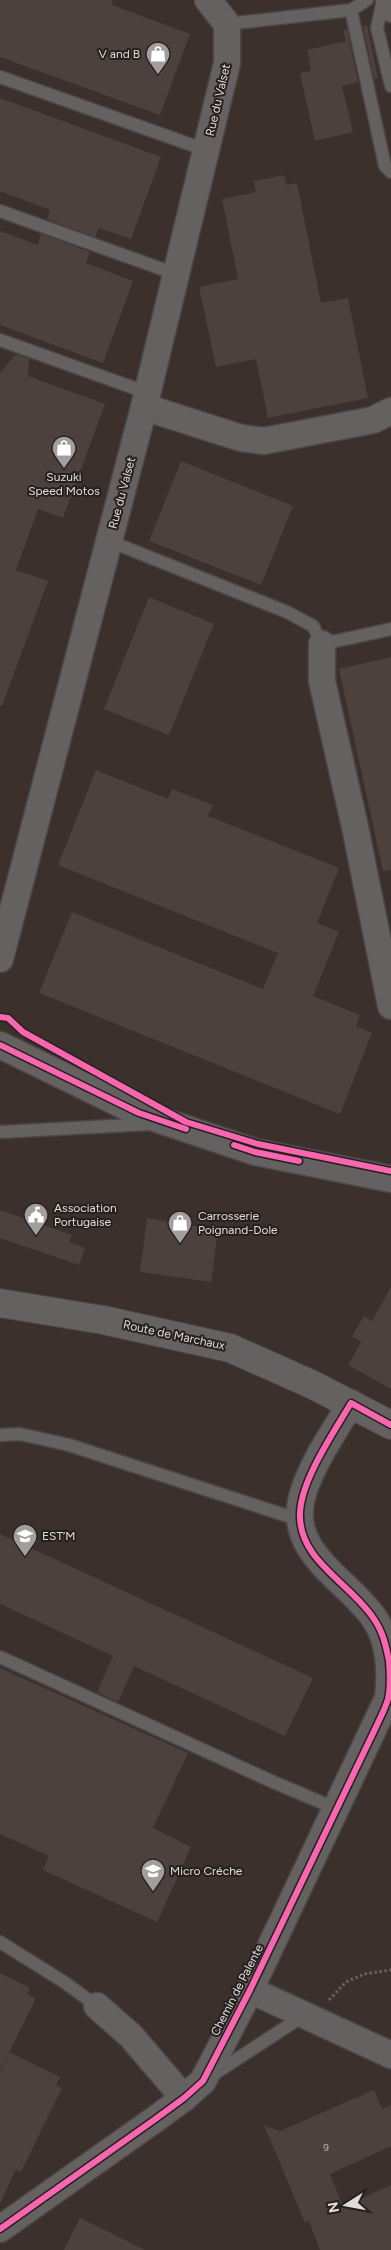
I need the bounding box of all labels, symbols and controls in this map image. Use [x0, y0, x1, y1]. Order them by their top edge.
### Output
shop icon: V and B [145, 41, 171, 75]
place label: V and B [99, 47, 140, 61]
street label: Rue du Valset [203, 62, 233, 137]
shop icon: Suzuki Speed Motos [51, 435, 77, 469]
street label: Rue du Valset [106, 455, 138, 530]
place label: Suzuki Speed Motos [28, 470, 100, 498]
place label: Association Portugaise [54, 1201, 117, 1229]
public building icon: Association Portugaise [23, 1202, 49, 1236]
place label: Carrosserie Poignand-Dole [198, 1209, 278, 1237]
shop icon: Carrosserie Poignand-Dole [167, 1210, 193, 1244]
street label: Route de Marchaux [122, 1317, 226, 1353]
school or university icon: EST’M [12, 1523, 38, 1557]
place label: EST’M [42, 1529, 75, 1543]
school or university icon: Micro Créche [140, 1858, 166, 1892]
place label: Micro Créche [170, 1864, 243, 1878]
street label: Chemin de Palente [208, 1941, 266, 2038]
house number: 9 [323, 2141, 329, 2154]
north arrow [321, 2180, 371, 2230]
text: N [324, 2200, 343, 2214]

